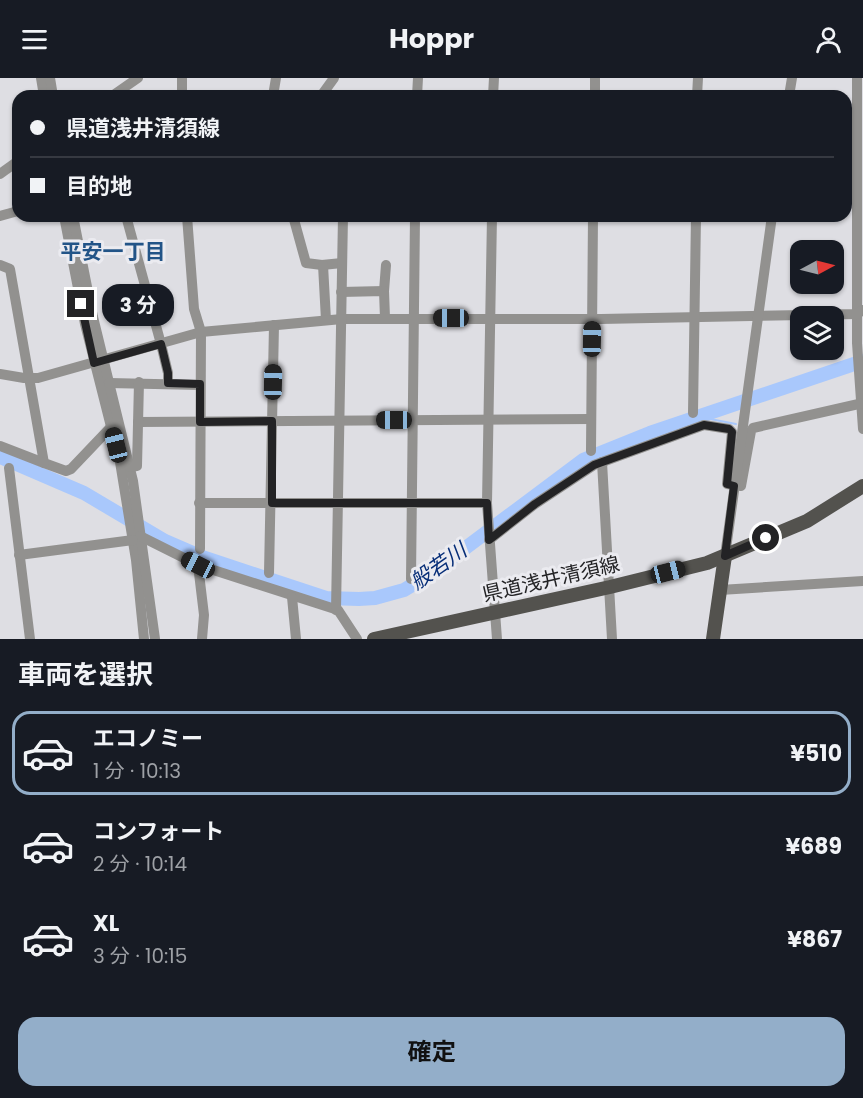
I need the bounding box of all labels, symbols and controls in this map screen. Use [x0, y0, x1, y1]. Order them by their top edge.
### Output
text: Hoppr [389, 20, 474, 57]
icon: menu [18, 23, 51, 56]
icon: person [812, 23, 845, 56]
text: 県道浅井清須線 [66, 113, 220, 144]
text: 目的地 [66, 171, 132, 202]
district label: 平安一丁目 [61, 237, 166, 266]
north arrow [790, 240, 844, 294]
map controls [790, 240, 844, 360]
callout: 3 分 [102, 283, 174, 325]
route end [67, 290, 94, 317]
text: 3 分 [120, 291, 156, 319]
button: layers [790, 306, 844, 360]
car [433, 309, 469, 327]
car [583, 321, 601, 357]
car [264, 364, 282, 400]
car [376, 411, 412, 429]
car [103, 425, 129, 465]
route start [752, 524, 779, 551]
water label: 般若川 [404, 535, 474, 596]
car [178, 549, 218, 581]
street label: 県道浅井清須線 [480, 550, 622, 608]
car [648, 559, 688, 585]
text: 車両を選択 [18, 656, 153, 693]
text: エコノミー [93, 723, 203, 754]
icon: car [21, 726, 75, 780]
text: ¥510 [790, 738, 842, 769]
text: 1 分 · 10:13 [93, 757, 181, 785]
text: コンフォート [93, 816, 224, 847]
icon: car [21, 819, 75, 873]
text: ¥689 [785, 831, 842, 862]
text: 2 分 · 10:14 [93, 850, 187, 878]
text: XL [93, 908, 119, 939]
icon: car [21, 912, 75, 966]
text: ¥867 [787, 924, 842, 955]
text: 3 分 · 10:15 [93, 942, 187, 970]
button: 確定 [18, 1017, 845, 1086]

